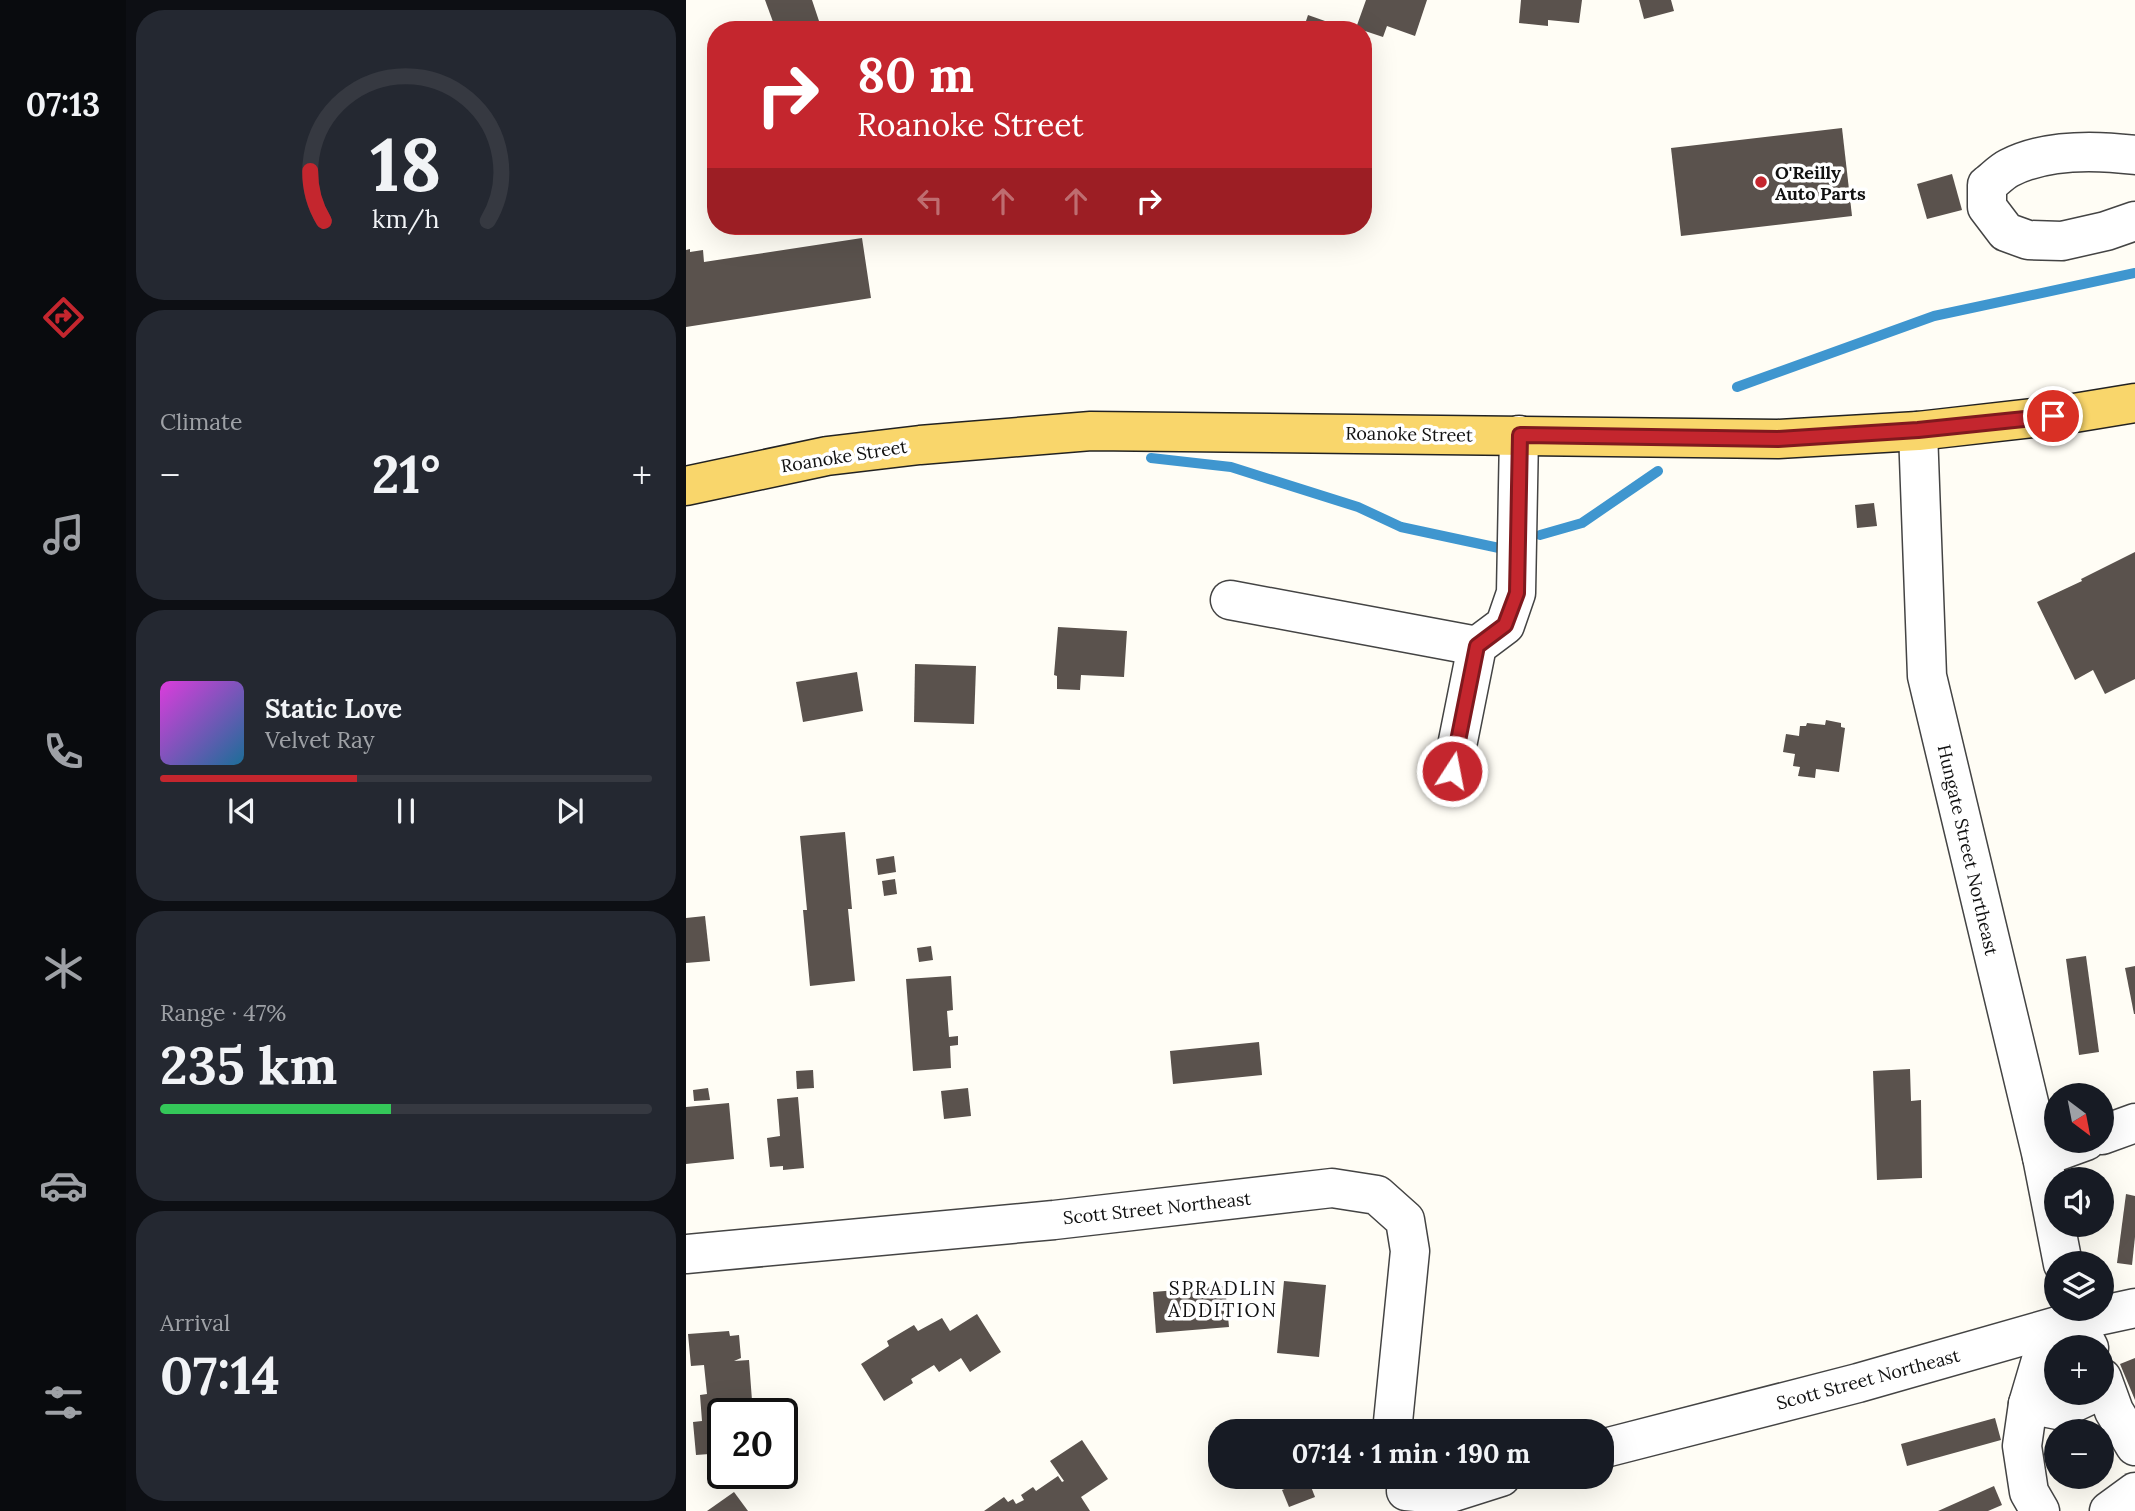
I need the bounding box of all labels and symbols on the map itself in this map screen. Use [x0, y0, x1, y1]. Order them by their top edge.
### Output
place label: O'Reilly Auto Parts [1775, 161, 1866, 205]
marker: O'Reilly Auto Parts [1753, 174, 1769, 190]
pin [2023, 386, 2083, 446]
street label: Roanoke Street [1345, 421, 1473, 447]
street label: Roanoke Street [779, 435, 909, 477]
position arrow [1415, 734, 1489, 808]
street label: Hungate Street Northeast [1933, 742, 2003, 958]
north arrow [2044, 1083, 2114, 1153]
street label: Scott Street Northeast [1062, 1187, 1252, 1229]
district label: SPRADLIN ADDITION [1167, 1276, 1278, 1322]
street label: Scott Street Northeast [1774, 1343, 1962, 1415]
speed limit sign: 20 [707, 1398, 798, 1489]

